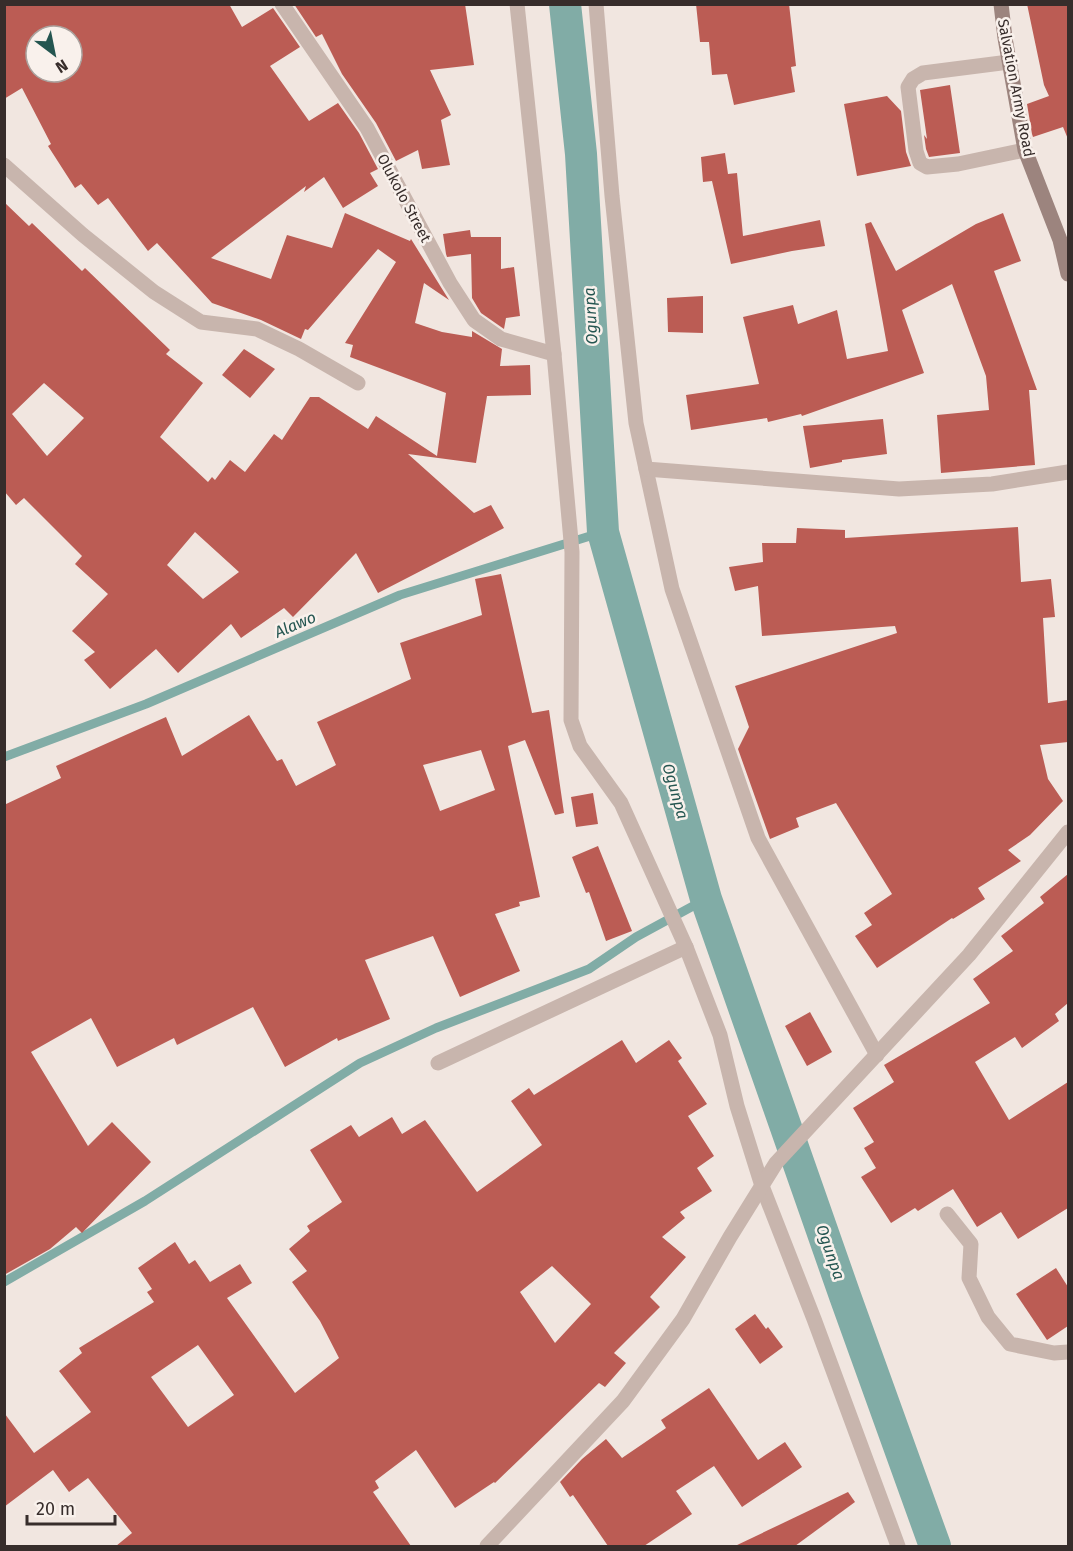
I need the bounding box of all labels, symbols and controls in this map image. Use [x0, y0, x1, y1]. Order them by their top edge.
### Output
street label: Salvation Army Road [994, 18, 1038, 158]
north arrow [24, 24, 84, 84]
text: N [52, 55, 71, 77]
street label: Olukolo Street [373, 151, 435, 246]
water label: Ogunpa [580, 287, 601, 345]
water label: Alawo [271, 607, 319, 642]
water label: Ogunpa [659, 761, 693, 821]
water label: Ogunpa [812, 1222, 849, 1282]
scale bar [27, 1488, 116, 1526]
text: 20 m [36, 1498, 75, 1520]

